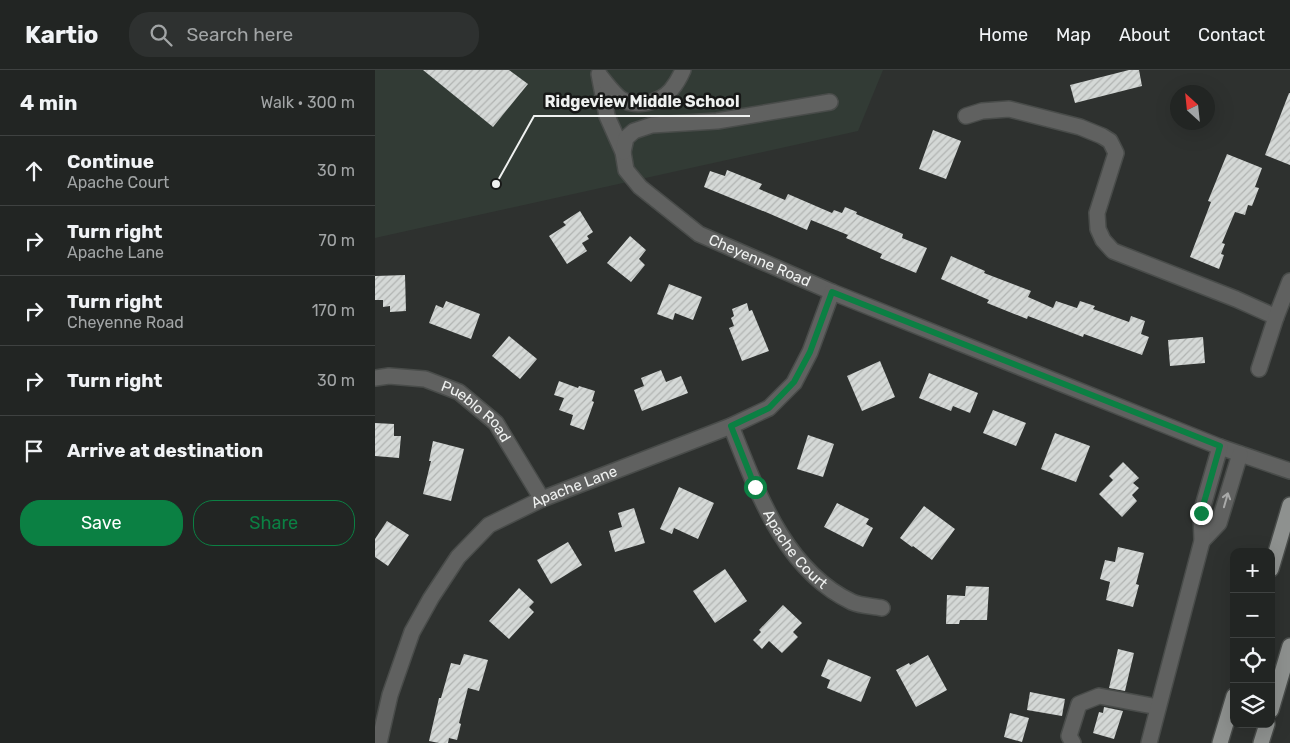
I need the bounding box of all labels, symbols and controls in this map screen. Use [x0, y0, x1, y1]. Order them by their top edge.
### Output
search box [129, 12, 479, 57]
text: Kartio [25, 21, 99, 49]
icon: search [147, 21, 175, 49]
text: Search here [187, 23, 293, 46]
text: Home [979, 24, 1028, 46]
text: Map [1056, 24, 1091, 46]
text: About [1119, 24, 1170, 46]
text: Contact [1198, 24, 1265, 46]
callout: Ridgeview Middle School [534, 85, 750, 116]
north arrow [1170, 85, 1215, 130]
text: 4 min [20, 90, 78, 115]
text: Ridgeview Middle School [545, 92, 739, 111]
text: Walk · 300 m [261, 93, 355, 112]
text: Continue [67, 150, 154, 173]
icon: ahead [20, 157, 48, 185]
text: 30 m [317, 161, 355, 180]
text: Apache Court [67, 173, 169, 192]
text: Turn right [67, 220, 162, 243]
icon: right [20, 227, 48, 255]
street label: Cheyenne Road [706, 230, 813, 291]
text: 70 m [318, 231, 355, 250]
text: Apache Lane [67, 243, 164, 262]
text: Turn right [67, 290, 162, 313]
icon: right [20, 297, 48, 325]
text: 170 m [312, 301, 355, 320]
text: Cheyenne Road [67, 313, 184, 332]
icon: right [20, 367, 48, 395]
text: Turn right [67, 369, 162, 392]
text: 30 m [317, 371, 355, 390]
street label: Pueblo Road [439, 377, 514, 445]
icon: arrive [20, 437, 48, 465]
text: Arrive at destination [67, 439, 263, 462]
street label: Apache Lane [528, 462, 620, 512]
route start [744, 476, 767, 499]
one-way arrow [1221, 492, 1231, 508]
button: Save [20, 500, 183, 546]
button: Share [193, 500, 355, 546]
route end [1190, 502, 1213, 525]
street label: Apache Court [759, 506, 831, 593]
map controls [1230, 548, 1275, 728]
button: + [1230, 548, 1275, 593]
button: − [1230, 593, 1275, 638]
button: locate [1230, 638, 1275, 683]
button: layers [1230, 683, 1275, 728]

